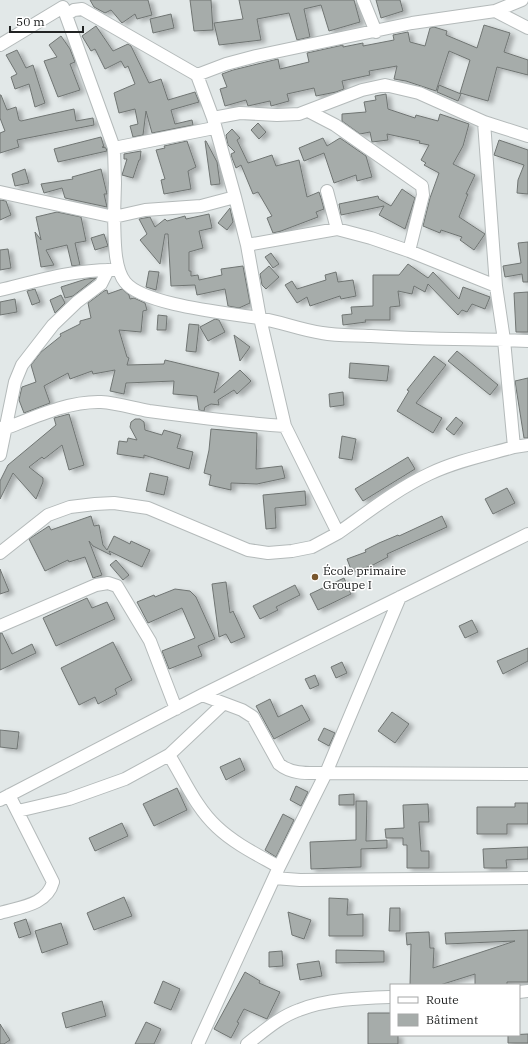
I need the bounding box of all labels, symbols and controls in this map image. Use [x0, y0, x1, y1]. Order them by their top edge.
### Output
scale bar [10, 8, 83, 34]
text: 50 m [16, 14, 45, 29]
place label: École primaire Groupe I [323, 563, 406, 592]
marker: École primaire Groupe I [310, 572, 320, 582]
legend [390, 984, 520, 1036]
text: Route [426, 992, 459, 1007]
text: Bâtiment [426, 1012, 478, 1027]

